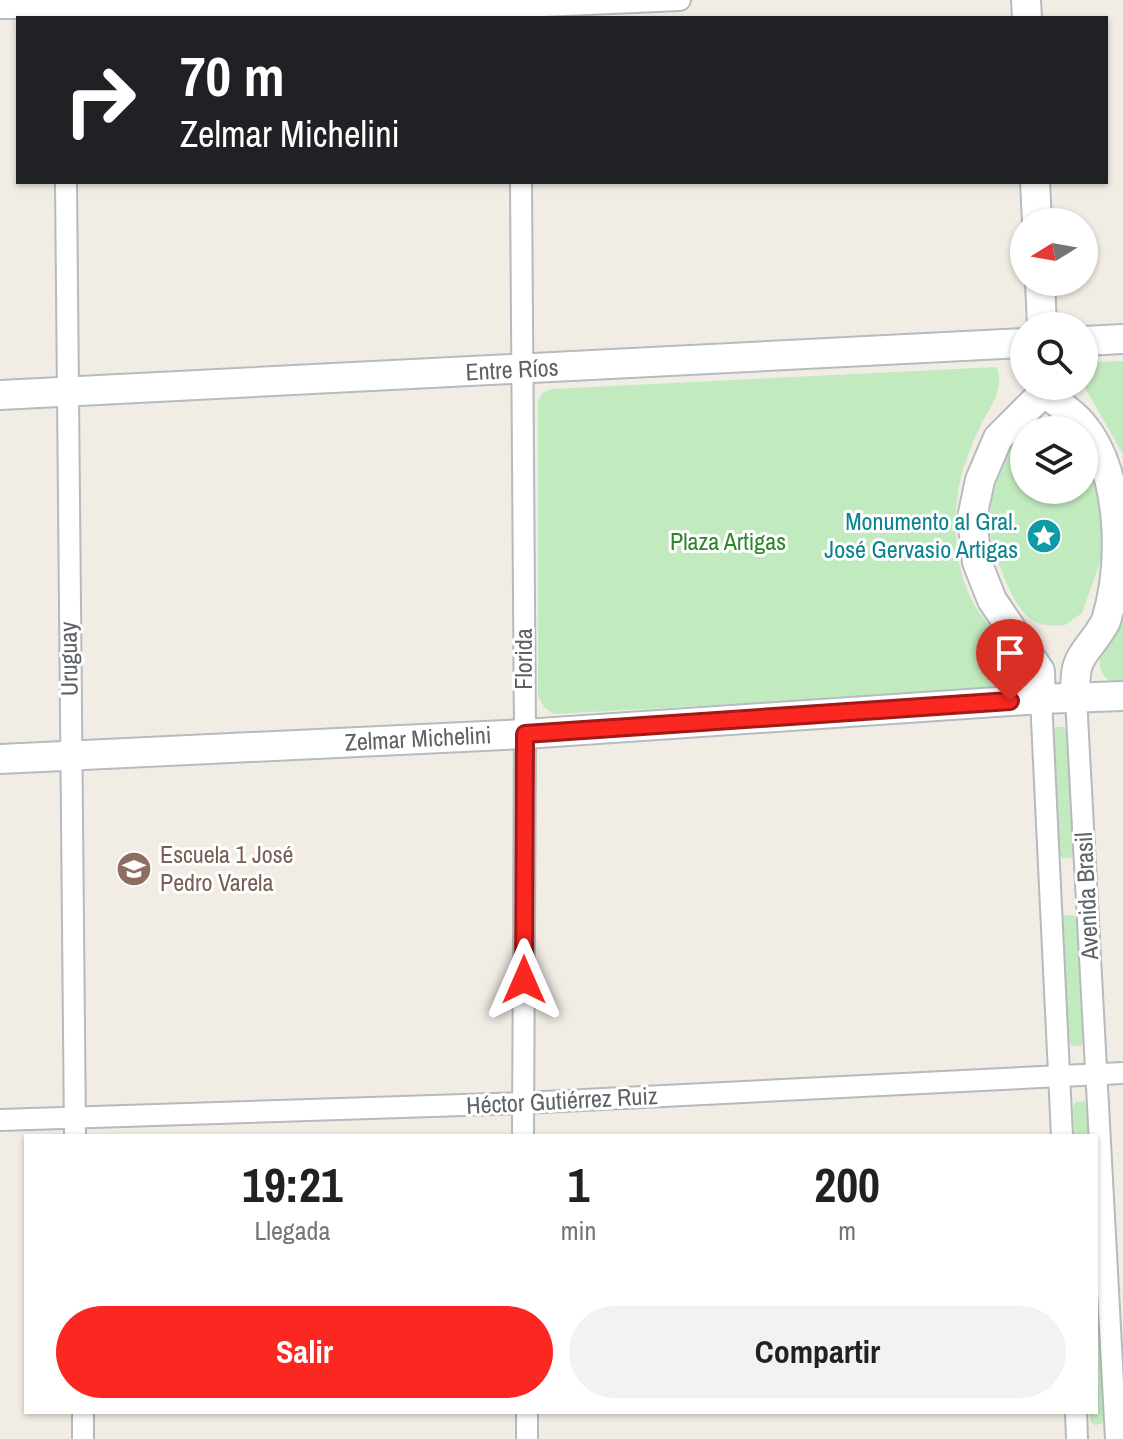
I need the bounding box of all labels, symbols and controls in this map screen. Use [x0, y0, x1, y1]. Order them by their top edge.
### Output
text: 70 m [180, 38, 285, 113]
icon: right [48, 48, 152, 152]
text: Zelmar Michelini [180, 110, 400, 158]
north arrow [1010, 208, 1098, 296]
map controls [1010, 208, 1098, 504]
button: search [1010, 312, 1098, 400]
street label: Entre Ríos [465, 351, 559, 387]
button: layers [1010, 416, 1098, 504]
place label: Monumento al Gral. José Gervasio Artigas [824, 505, 1018, 565]
place icon: Monumento al Gral. José Gervasio Artigas [1025, 517, 1063, 555]
park label: Plaza Artigas [670, 525, 786, 557]
pin [976, 619, 1044, 701]
street label: Uruguay [51, 621, 85, 696]
street label: Florida [507, 628, 539, 690]
icon: arrive [988, 631, 1032, 675]
street label: Zelmar Michelini [344, 718, 492, 758]
street label: Avenida Brasil [1067, 831, 1105, 962]
place label: Escuela 1 José Pedro Varela [160, 838, 293, 898]
school or university icon: Escuela 1 José Pedro Varela [115, 850, 153, 888]
position arrow [482, 938, 566, 1022]
street label: Héctor Gutiérrez Ruiz [466, 1079, 659, 1121]
text: 19:21 [242, 1152, 343, 1217]
text: 1 [568, 1152, 589, 1217]
text: 200 [814, 1152, 880, 1217]
text: Llegada [254, 1213, 330, 1248]
text: min [561, 1213, 596, 1248]
text: m [838, 1213, 856, 1248]
button: Salir [56, 1306, 553, 1398]
button: Compartir [569, 1306, 1066, 1398]

